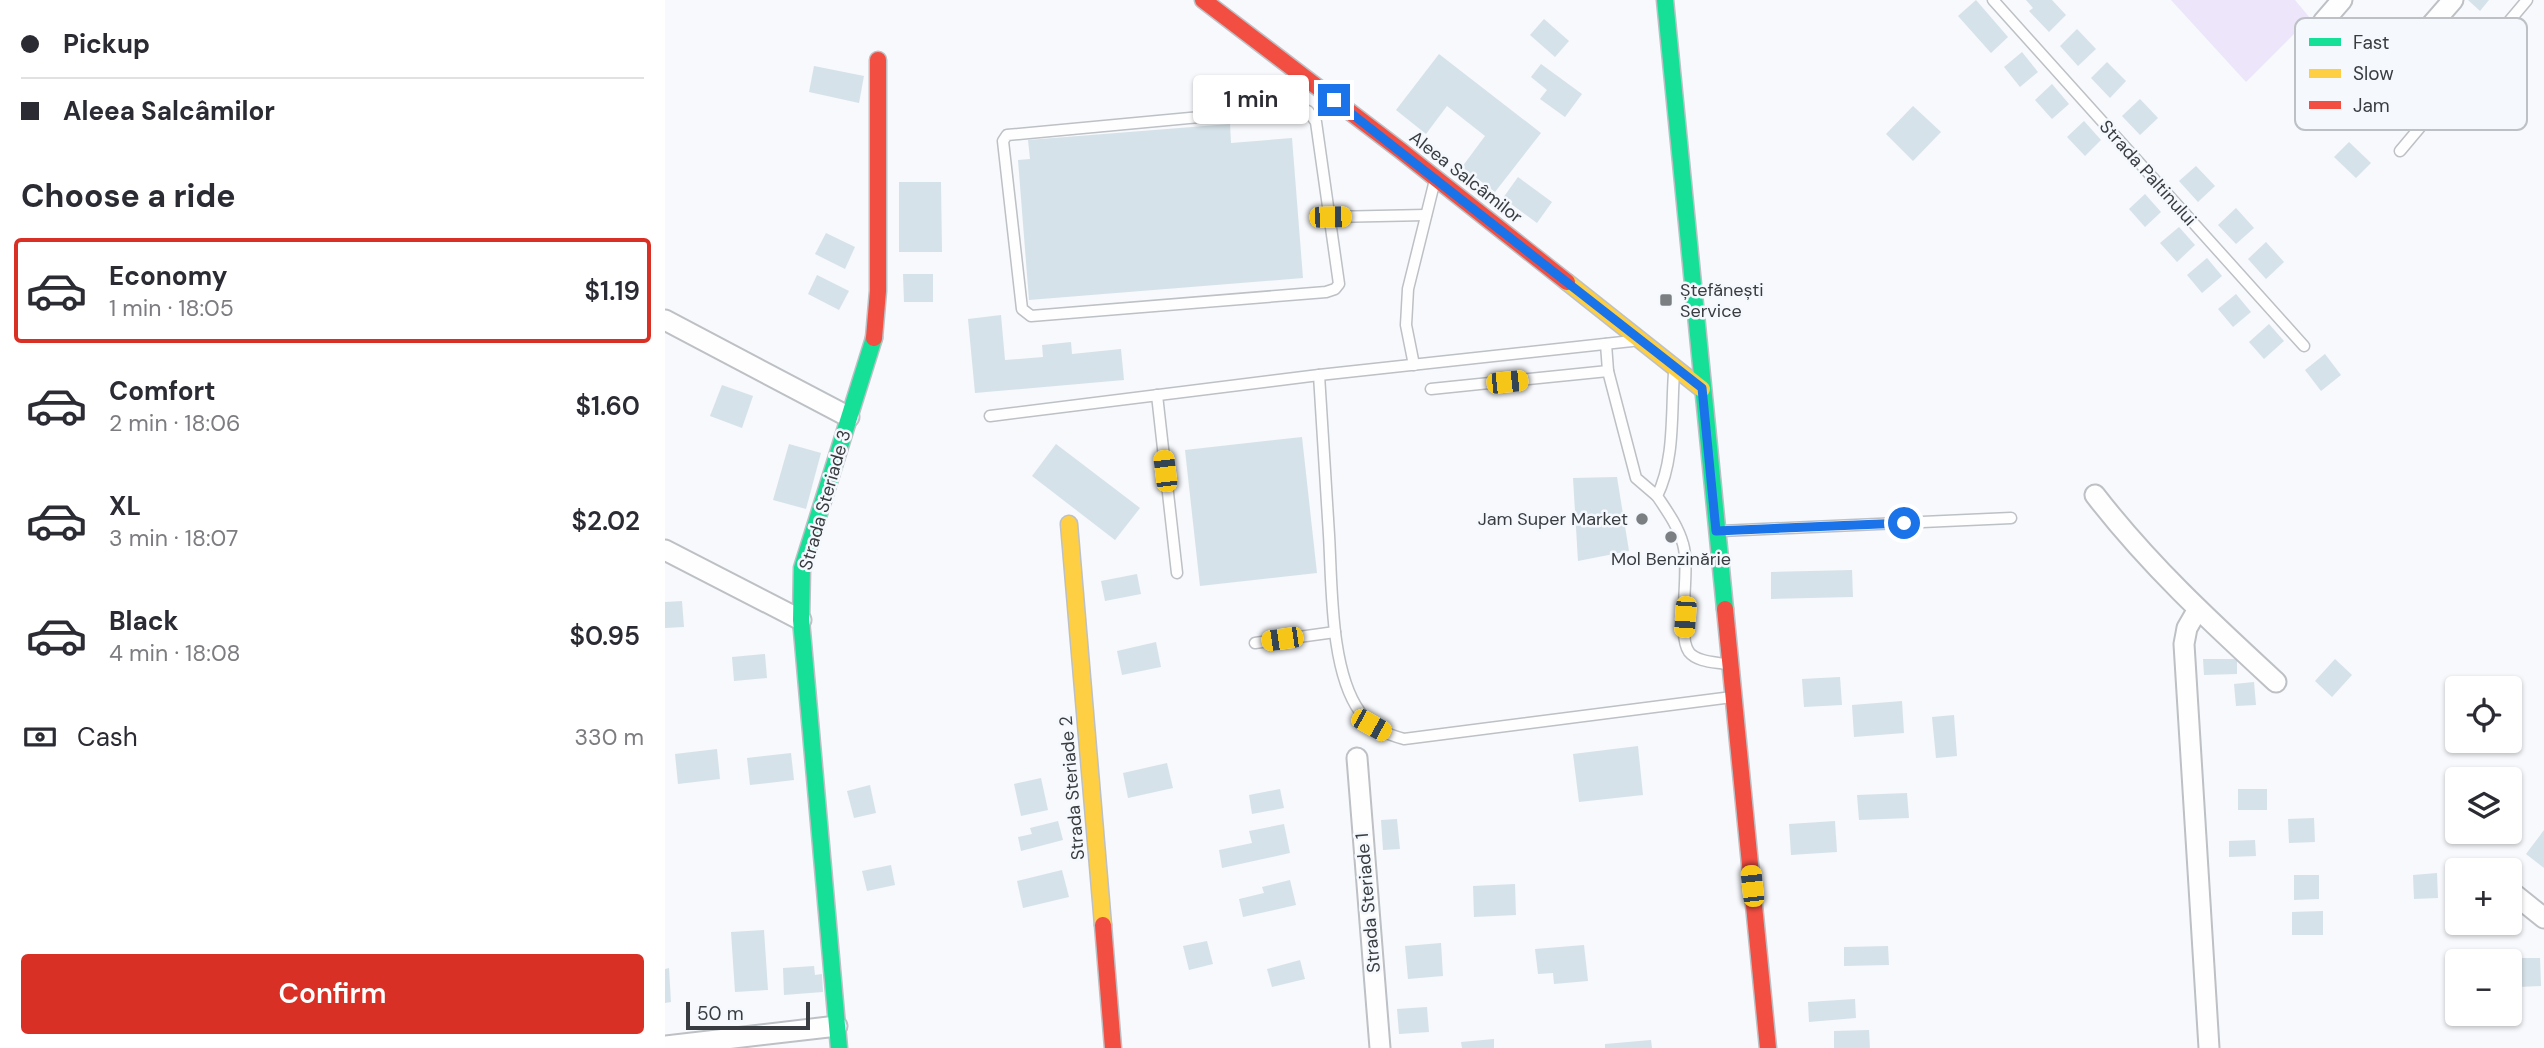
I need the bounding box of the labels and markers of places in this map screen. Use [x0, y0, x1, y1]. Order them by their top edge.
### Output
place label: Ștefănești Service [1680, 278, 1764, 323]
marker: Ștefănești Service [1658, 292, 1674, 308]
place label: Jam Super Market [1478, 507, 1628, 531]
marker: Jam Super Market [1634, 511, 1650, 527]
marker: Mol Benzinărie [1663, 529, 1679, 545]
place label: Mol Benzinărie [1611, 547, 1731, 571]

